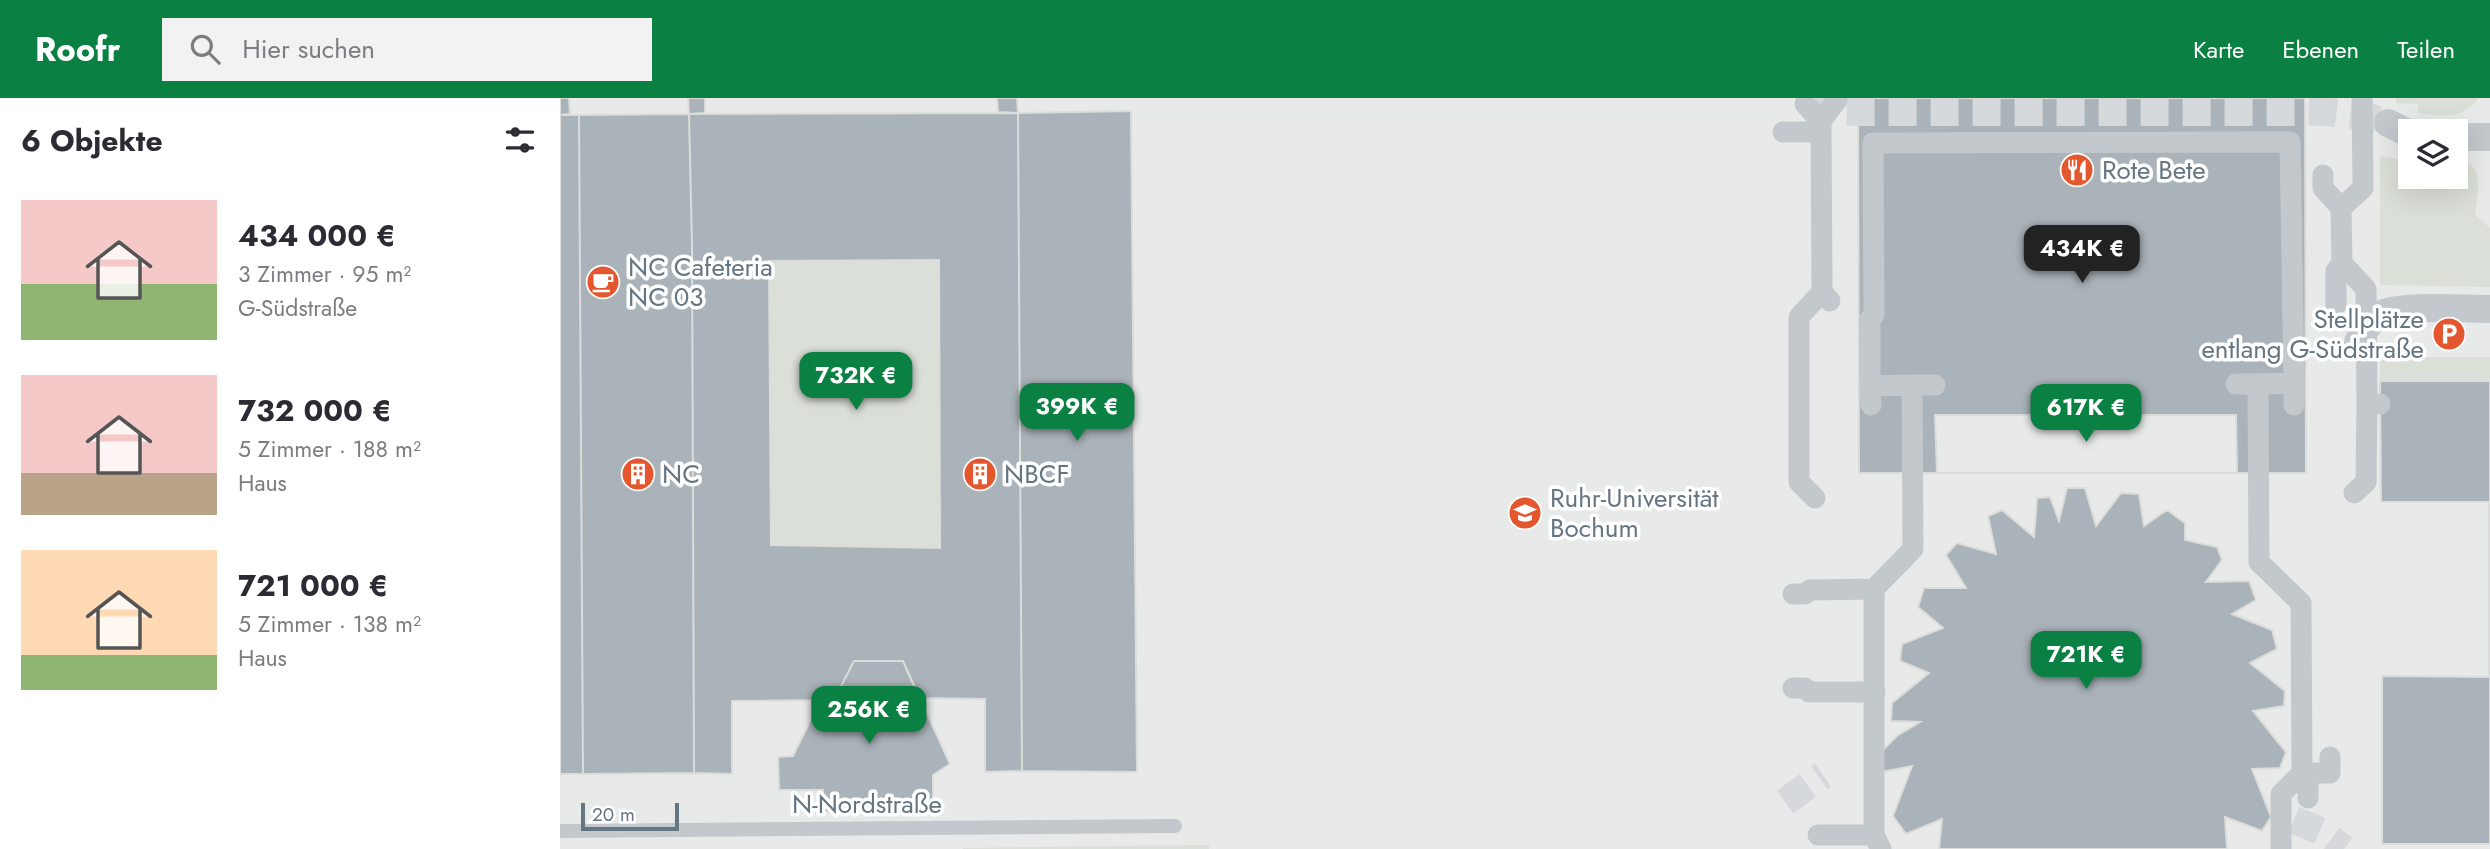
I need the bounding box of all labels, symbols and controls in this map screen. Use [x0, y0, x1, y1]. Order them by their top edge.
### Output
search box [162, 18, 652, 81]
text: Roofr [35, 26, 120, 73]
icon: search [186, 30, 224, 68]
text: Hier suchen [242, 30, 375, 68]
text: Karte [2193, 32, 2244, 67]
text: Ebenen [2282, 32, 2359, 67]
text: Teilen [2397, 32, 2455, 67]
text: 6 Objekte [21, 119, 163, 162]
map controls [2398, 119, 2468, 189]
button: layers [2398, 119, 2468, 189]
icon: filters [501, 121, 539, 159]
restaurant icon: Rote Bete [2058, 151, 2096, 189]
place label: Rote Bete [2102, 151, 2206, 189]
text: 434 000 € [238, 214, 396, 257]
pin: 434K € [2025, 226, 2139, 285]
icon: home [77, 228, 161, 312]
text: 434K € [2040, 231, 2124, 265]
place label: NC Cafeteria NC 03 [628, 248, 773, 316]
text: 3 Zimmer · 95 m² [238, 257, 411, 291]
cafe icon: NC Cafeteria NC 03 [584, 263, 622, 301]
text: G-Südstraße [238, 291, 357, 325]
place label: Stellplätze entlang G-Südstraße [2201, 300, 2424, 368]
parking icon: Stellplätze entlang G-Südstraße [2430, 315, 2468, 353]
pin: 732K € [799, 352, 913, 412]
text: 732K € [815, 358, 897, 392]
pin: 399K € [1020, 384, 1134, 443]
pin: 617K € [2029, 384, 2143, 444]
text: 732 000 € [238, 389, 392, 432]
text: 399K € [1035, 389, 1119, 423]
text: 617K € [2046, 390, 2126, 424]
icon: home [77, 403, 161, 487]
text: 5 Zimmer · 188 m² [238, 432, 421, 466]
building icon: NC [619, 455, 657, 493]
place label: NC [662, 455, 700, 493]
building icon: NBCF [961, 455, 999, 493]
place label: NBCF [1004, 455, 1069, 493]
text: Haus [238, 466, 287, 500]
place label: Ruhr-Universität Bochum [1550, 479, 1719, 547]
school or university icon: Ruhr-Universität Bochum [1506, 494, 1544, 532]
text: 721 000 € [238, 564, 388, 607]
icon: home [77, 578, 161, 662]
text: 5 Zimmer · 138 m² [238, 607, 421, 641]
pin: 721K € [2029, 632, 2143, 691]
text: 721K € [2047, 637, 2125, 671]
text: Haus [238, 641, 287, 675]
pin: 256K € [812, 686, 926, 746]
text: 256K € [827, 692, 911, 726]
street label: N-Nordstraße [792, 785, 942, 823]
scale bar [581, 800, 679, 832]
text: 20 m [592, 801, 635, 828]

